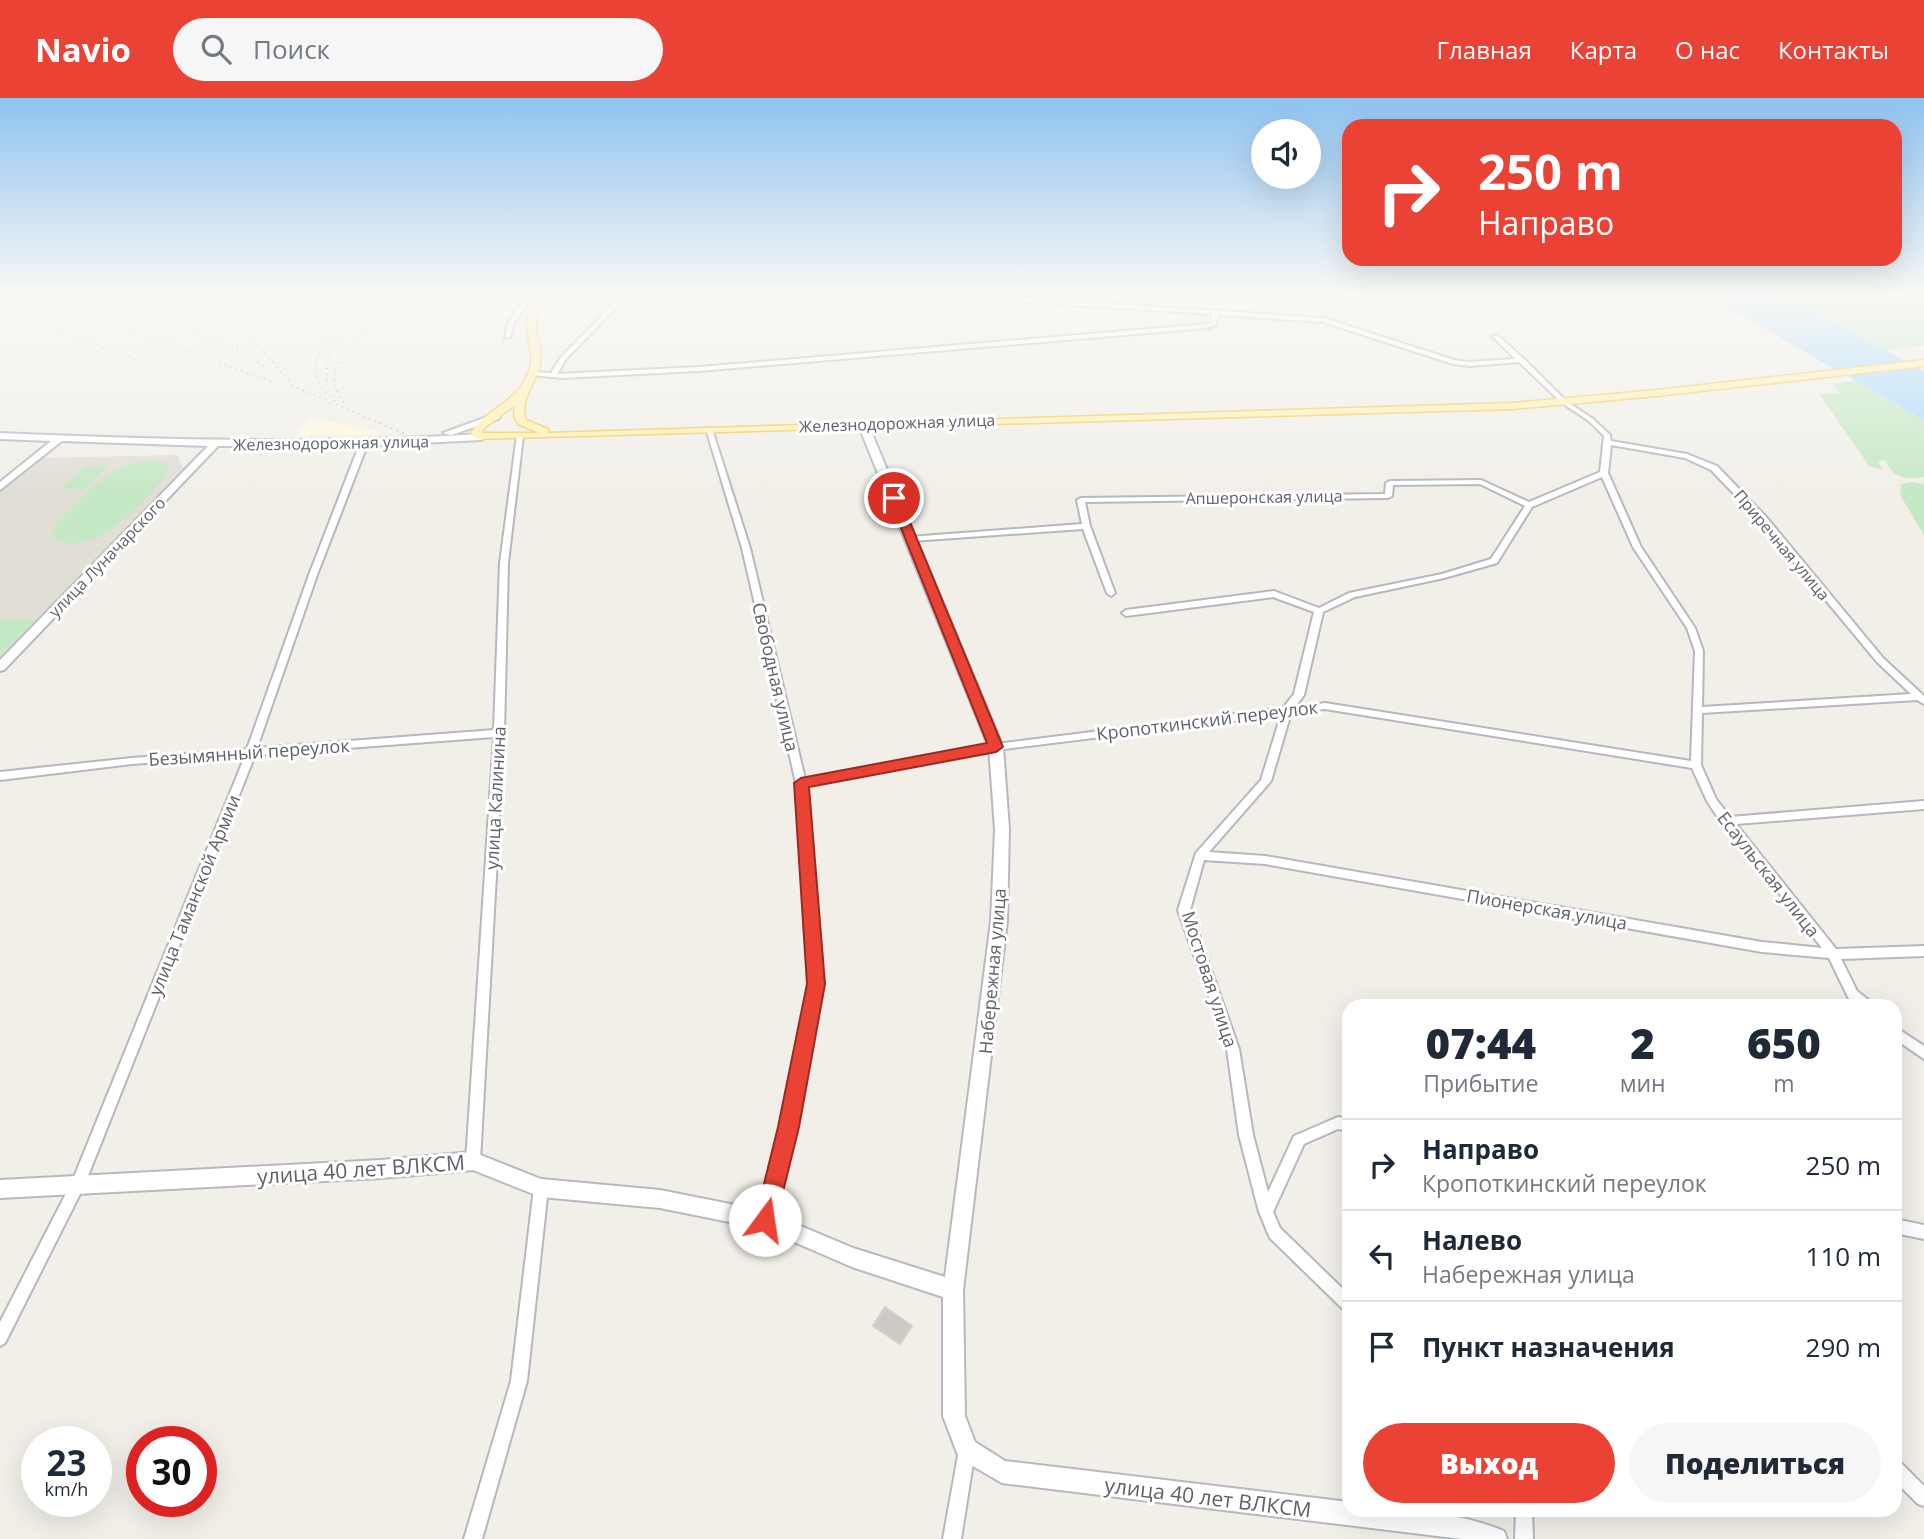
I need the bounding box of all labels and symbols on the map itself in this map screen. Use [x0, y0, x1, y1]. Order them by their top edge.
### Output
street label: Железнодорожная улица [799, 409, 995, 437]
street label: Железнодорожная улица [233, 430, 429, 456]
pin [864, 468, 924, 528]
street label: Апшеронская улица [1185, 485, 1343, 509]
street label: Приречная улица [1729, 485, 1835, 605]
street label: улица Луначарского [44, 492, 170, 622]
street label: Свободная улица [747, 600, 805, 754]
street label: Кропоткинский переулок [1095, 694, 1320, 745]
street label: улица Калинина [479, 726, 511, 870]
street label: Безымянный переулок [148, 733, 351, 771]
street label: улица Таманской Армии [143, 791, 245, 999]
street label: Есаульская улица [1712, 806, 1826, 942]
street label: Пионерская улица [1465, 883, 1629, 935]
street label: Набережная улица [973, 887, 1011, 1055]
street label: Мостовая улица [1177, 908, 1243, 1050]
street label: улица 40 лет ВЛКСМ [256, 1148, 466, 1190]
position arrow [728, 1183, 802, 1257]
speed limit sign: 30 [126, 1426, 217, 1517]
street label: улица 40 лет ВЛКСМ [1103, 1470, 1313, 1524]

